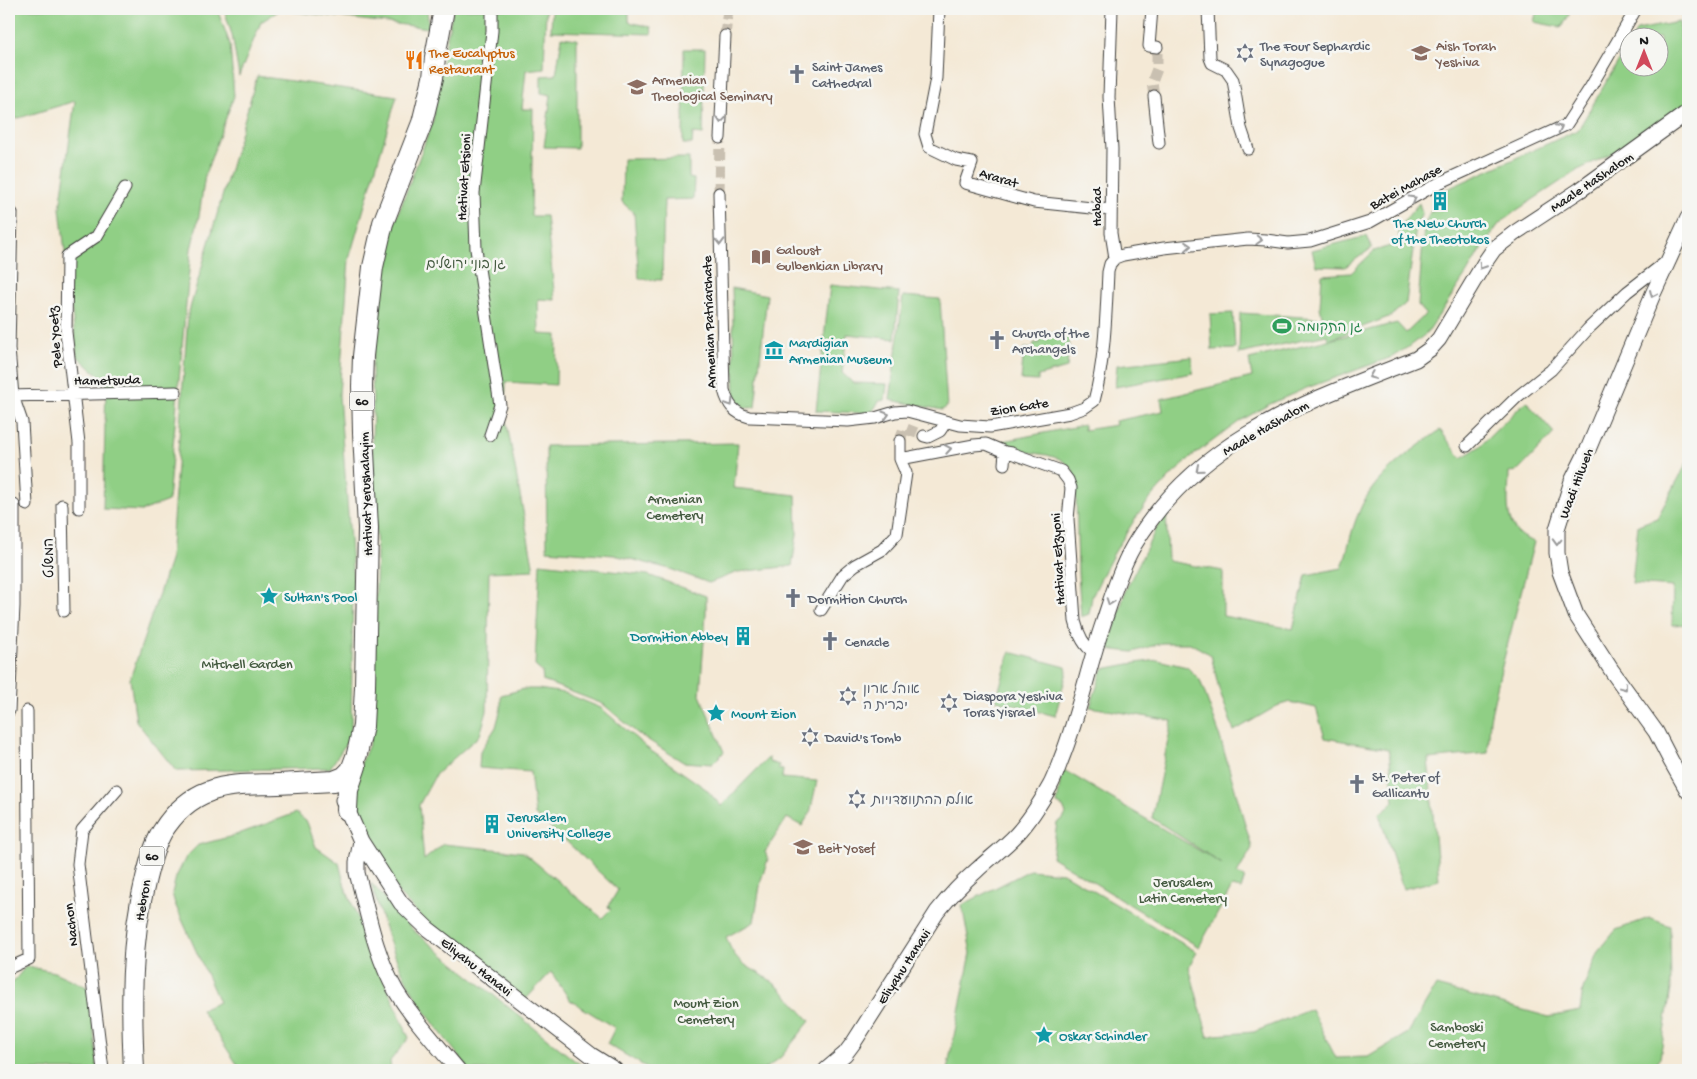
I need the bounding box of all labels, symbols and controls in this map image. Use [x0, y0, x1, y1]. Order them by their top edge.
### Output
north arrow [1620, 28, 1670, 78]
text: N [1639, 33, 1649, 50]
place label: The Four Sephardic Synagogue [1259, 39, 1371, 72]
place label: Aish Torah Yeshiva [1434, 39, 1497, 72]
synagogue icon: The Four Sephardic Synagogue [1234, 42, 1256, 64]
school or university icon: Aish Torah Yeshiva [1410, 42, 1432, 64]
place label: The Eucalyptus Restaurant [428, 46, 515, 79]
restaurant icon: The Eucalyptus Restaurant [403, 49, 425, 71]
place label: Saint James Cathedral [812, 60, 883, 93]
church icon: Saint James Cathedral [786, 63, 808, 85]
place label: Armenian Theological Seminary [651, 73, 773, 106]
school or university icon: Armenian Theological Seminary [626, 76, 648, 98]
one-way arrow [716, 116, 727, 124]
one-way arrow [1554, 124, 1563, 134]
street label: Hativat Etsioni [455, 133, 476, 221]
street label: Maale HaShalom [1548, 149, 1637, 217]
street label: Batei Mahase [1366, 161, 1446, 215]
street label: Ararat [977, 165, 1021, 194]
street label: Habad [1090, 186, 1107, 227]
building icon: The New Church of the Theotokos [1429, 190, 1451, 212]
one-way arrow [1407, 195, 1416, 205]
place label: The New Church of the Theotokos [1391, 216, 1490, 249]
one-way arrow [1256, 234, 1264, 245]
one-way arrow [715, 238, 725, 246]
one-way arrow [1184, 240, 1192, 251]
place label: Galoust Gulbenkian Library [776, 243, 883, 276]
library icon: Galoust Gulbenkian Library [750, 246, 772, 268]
street label: Armenian Patriarchate [700, 255, 721, 389]
park label: גן בוני ירושלים [426, 256, 506, 274]
one-way arrow [1479, 261, 1488, 270]
one-way arrow [1649, 289, 1660, 298]
street label: Pele Yoetz [46, 305, 67, 369]
sports icon: גן התקומה [1271, 315, 1293, 337]
place label: גן התקומה [1297, 320, 1363, 337]
place label: Church of the Archangels [1012, 326, 1090, 359]
church icon: Church of the Archangels [986, 329, 1008, 351]
place label: Mardigian Armenian Museum [789, 336, 892, 369]
museum icon: Mardigian Armenian Museum [763, 339, 785, 361]
one-way arrow [1368, 370, 1377, 380]
street label: Hametsuda [74, 372, 142, 391]
road number: 60 [350, 392, 374, 411]
street label: Zion Gate [989, 395, 1051, 421]
one-way arrow [724, 397, 733, 407]
street label: Maale HaShalom [1220, 398, 1312, 461]
one-way arrow [881, 410, 889, 420]
street label: Hativat Yerushalayim [357, 432, 378, 556]
one-way arrow [944, 444, 952, 455]
street label: Wadi Hilweh [1556, 446, 1599, 521]
one-way arrow [1195, 463, 1204, 472]
park label: Armenian Cemetery [647, 492, 703, 525]
street label: Hativat Etzyoni [1049, 513, 1070, 605]
street label: המשלט [41, 538, 59, 578]
one-way arrow [1552, 539, 1562, 547]
place icon: Sultan's Pool [258, 585, 280, 607]
church icon: Dormition Church [782, 587, 804, 609]
place label: Sultan's Pool [284, 590, 358, 607]
place label: Dormition Church [807, 592, 908, 609]
one-way arrow [1106, 597, 1116, 606]
building icon: Dormition Abbey [732, 625, 754, 647]
place label: Dormition Abbey [630, 630, 728, 647]
church icon: Cenacle [819, 630, 841, 652]
place label: Cenacle [845, 635, 890, 652]
park label: Mitchell Garden [201, 657, 293, 674]
place label: אוהל ארון ברית ה' [863, 681, 920, 715]
one-way arrow [1618, 681, 1626, 690]
synagogue icon: אוהל ארון ברית ה' [837, 685, 859, 707]
place label: Diaspora Yeshiva Toras Yisrael [963, 689, 1064, 722]
synagogue icon: Diaspora Yeshiva Toras Yisrael [938, 692, 960, 714]
place icon: Mount Zion [705, 702, 727, 724]
place label: Mount Zion [731, 707, 797, 724]
synagogue icon: David's Tomb [799, 726, 821, 748]
place label: David's Tomb [824, 731, 902, 748]
place label: St. Peter of Gallicantu [1372, 770, 1441, 803]
church icon: St. Peter of Gallicantu [1346, 773, 1368, 795]
synagogue icon: אולם ההתוועדויות [846, 788, 868, 810]
place label: אולם ההתוועדויות [870, 792, 973, 810]
place label: Jerusalem University College [507, 810, 611, 843]
building icon: Jerusalem University College [481, 813, 503, 835]
school or university icon: Beit Yosef [792, 836, 814, 858]
place label: Beit Yosef [817, 841, 877, 858]
road number: 60 [140, 846, 164, 866]
park label: Jerusalem Latin Cemetery [1139, 875, 1227, 908]
street label: Hebron [132, 878, 156, 922]
street label: Nachon [61, 902, 84, 947]
street label: Eliyahu Hanavi [874, 927, 936, 1008]
street label: Eliyahu Hanavi [436, 935, 515, 1001]
park label: Mount Zion Cemetery [673, 996, 739, 1029]
park label: Samboski Cemetery [1429, 1020, 1485, 1053]
place icon: Oskar Schindler [1033, 1024, 1055, 1046]
place label: Oskar Schindler [1059, 1029, 1148, 1046]

